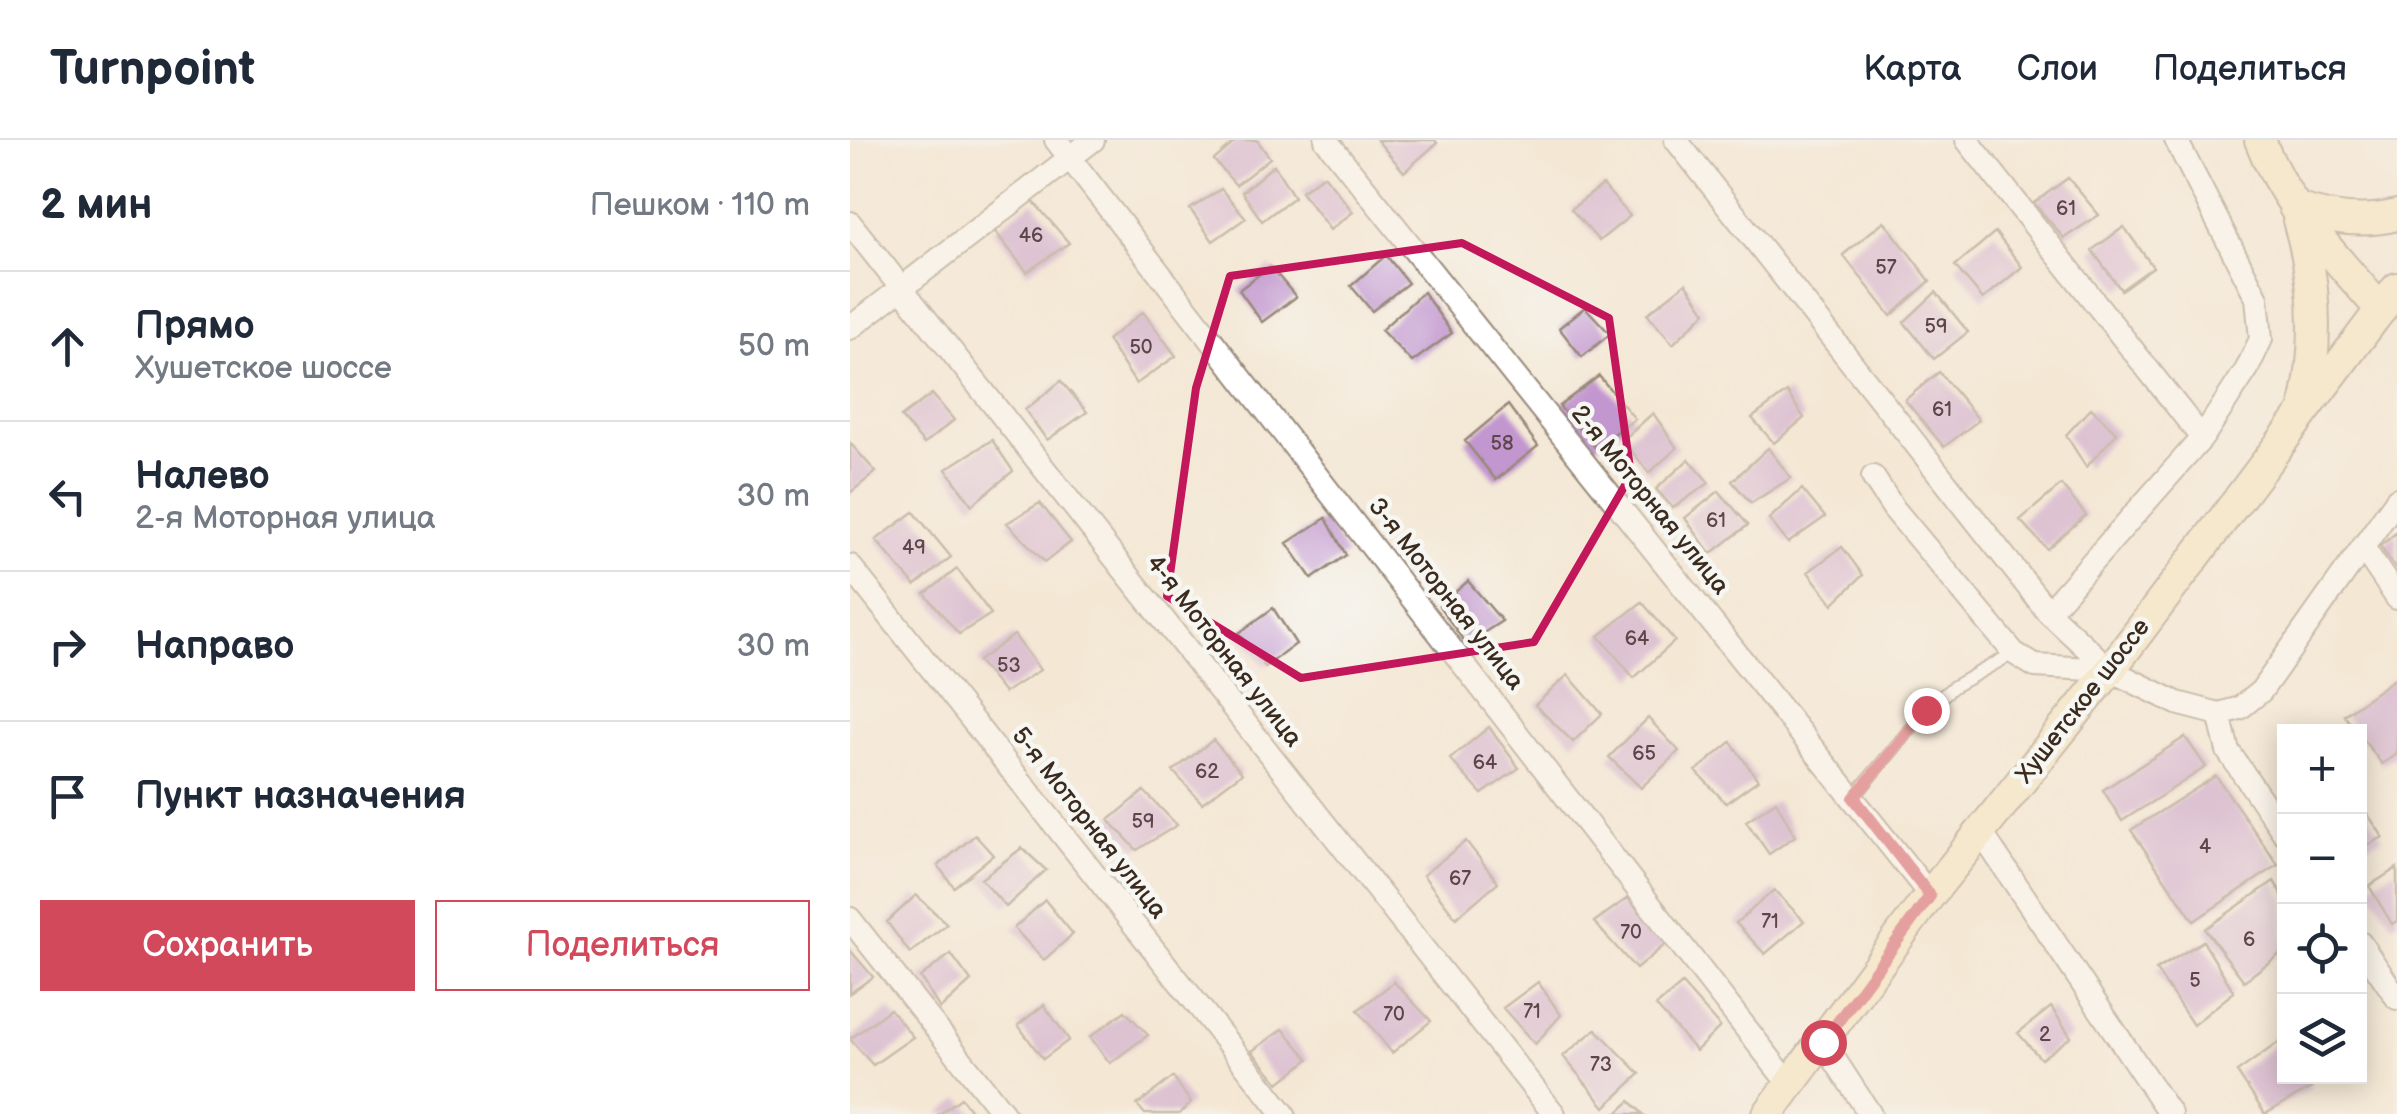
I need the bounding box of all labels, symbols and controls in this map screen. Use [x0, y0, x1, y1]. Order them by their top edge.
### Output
text: Turnpoint [50, 41, 255, 98]
text: Карта [1863, 48, 1962, 91]
text: Слои [2017, 48, 2098, 91]
text: Поделиться [2153, 48, 2347, 91]
text: 2 мин [40, 180, 152, 231]
text: Пешком · 110 m [590, 186, 810, 225]
house number: 61 [2056, 197, 2076, 221]
house number: 46 [1019, 224, 1043, 248]
house number: 57 [1875, 256, 1897, 280]
text: Прямо [135, 304, 254, 349]
house number: 59 [1924, 315, 1948, 339]
icon: ahead [40, 319, 95, 374]
text: 50 m [738, 327, 810, 366]
house number: 50 [1129, 336, 1153, 360]
text: Хушетское шоссе [135, 349, 392, 388]
house number: 61 [1932, 398, 1952, 422]
street label: 2-я Моторная улица [1564, 399, 1736, 601]
house number: 58 [1490, 432, 1514, 456]
text: Налево [135, 454, 270, 499]
icon: left [40, 469, 95, 524]
text: 30 m [736, 477, 810, 516]
street label: 3-я Моторная улица [1361, 492, 1531, 697]
text: 2-я Моторная улица [135, 499, 436, 538]
house number: 61 [1706, 509, 1726, 533]
house number: 49 [902, 536, 926, 560]
street label: 4-я Моторная улица [1139, 549, 1309, 753]
street label: Хушетское шоссе [2009, 612, 2157, 790]
icon: right [40, 619, 95, 674]
text: Направо [135, 624, 294, 669]
text: 30 m [736, 627, 810, 666]
house number: 64 [1625, 627, 1649, 651]
house number: 53 [997, 654, 1021, 678]
route end [1904, 688, 1950, 734]
street label: 5-я Моторная улица [1005, 721, 1174, 925]
map controls [2277, 724, 2367, 1084]
button: + [2277, 724, 2367, 814]
house number: 65 [1632, 742, 1656, 766]
house number: 64 [1473, 751, 1497, 775]
house number: 62 [1195, 760, 1219, 784]
icon: arrive [40, 769, 95, 824]
text: Пункт назначения [135, 774, 466, 819]
house number: 59 [1131, 810, 1155, 834]
button: − [2277, 814, 2367, 904]
house number: 4 [2199, 835, 2211, 859]
house number: 67 [1449, 867, 1471, 891]
button: Сохранить [40, 900, 415, 991]
button: Поделиться [435, 900, 810, 991]
button: locate [2277, 904, 2367, 994]
house number: 71 [1761, 910, 1779, 934]
house number: 70 [1620, 921, 1642, 945]
house number: 6 [2243, 928, 2255, 952]
house number: 5 [2189, 969, 2201, 993]
button: layers [2277, 994, 2367, 1084]
house number: 71 [1523, 1000, 1541, 1024]
house number: 70 [1383, 1003, 1405, 1027]
route start [1801, 1020, 1847, 1066]
house number: 2 [2039, 1023, 2051, 1047]
house number: 73 [1590, 1053, 1612, 1077]

